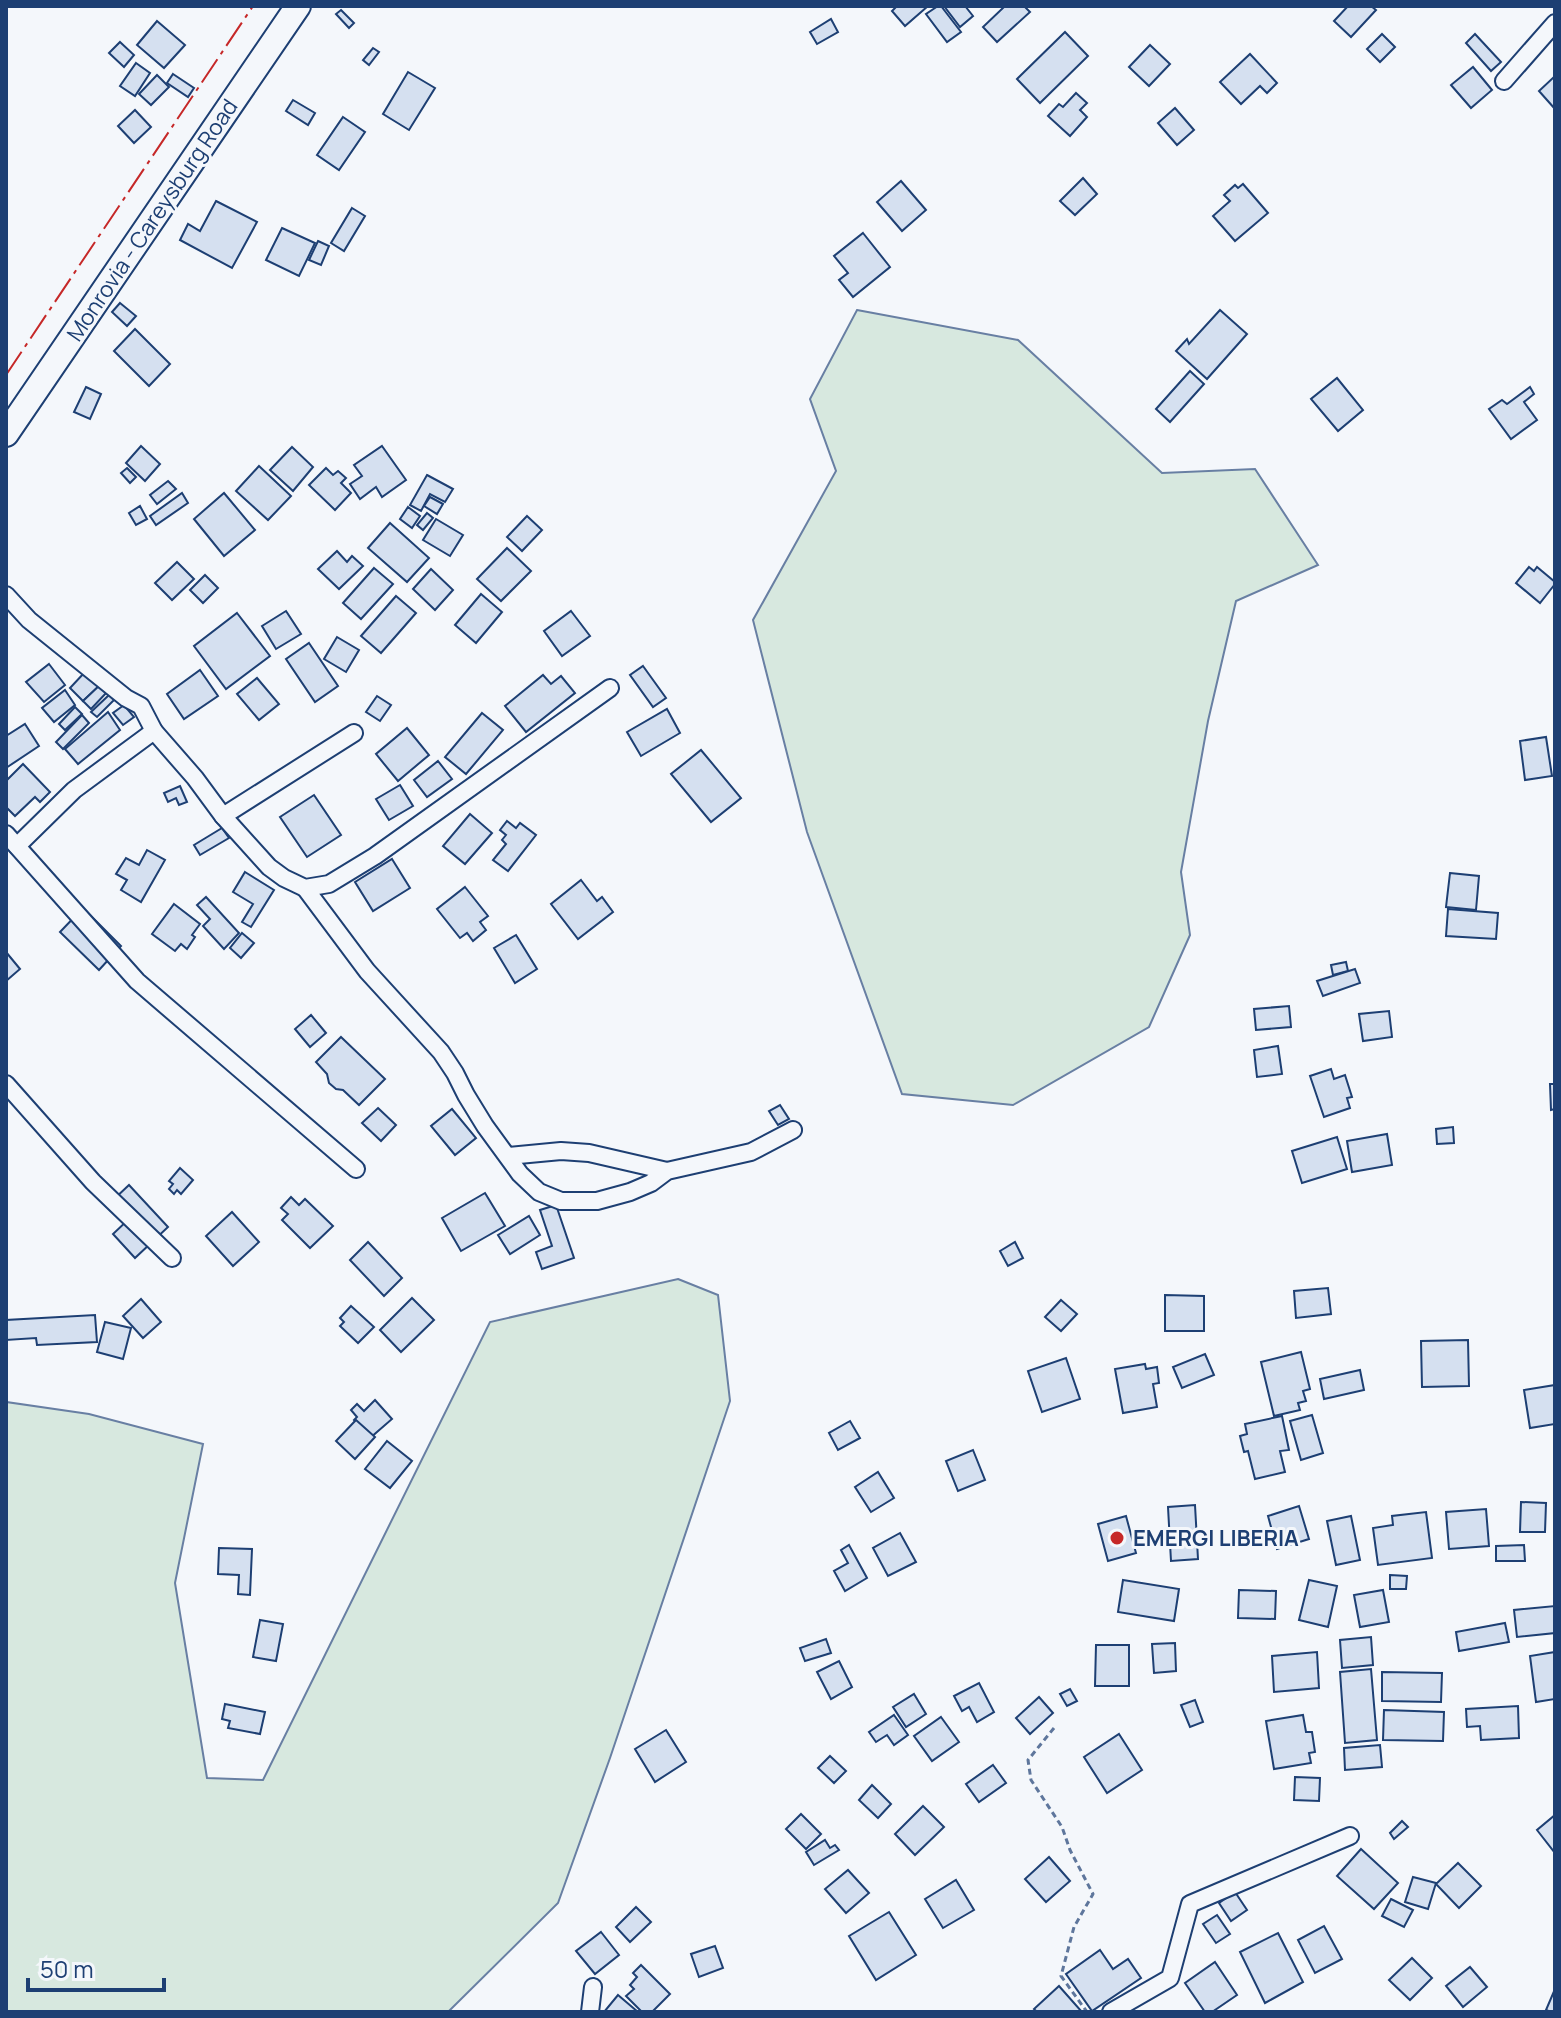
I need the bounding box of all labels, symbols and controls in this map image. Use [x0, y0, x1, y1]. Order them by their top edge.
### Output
street label: Monrovia - Careysburg Road [60, 93, 244, 347]
place label: EMERGI LIBERIA [1133, 1523, 1299, 1553]
marker: EMERGI LIBERIA [1108, 1529, 1126, 1547]
scale bar [28, 1942, 164, 1992]
text: 50 m [40, 1952, 94, 1985]

